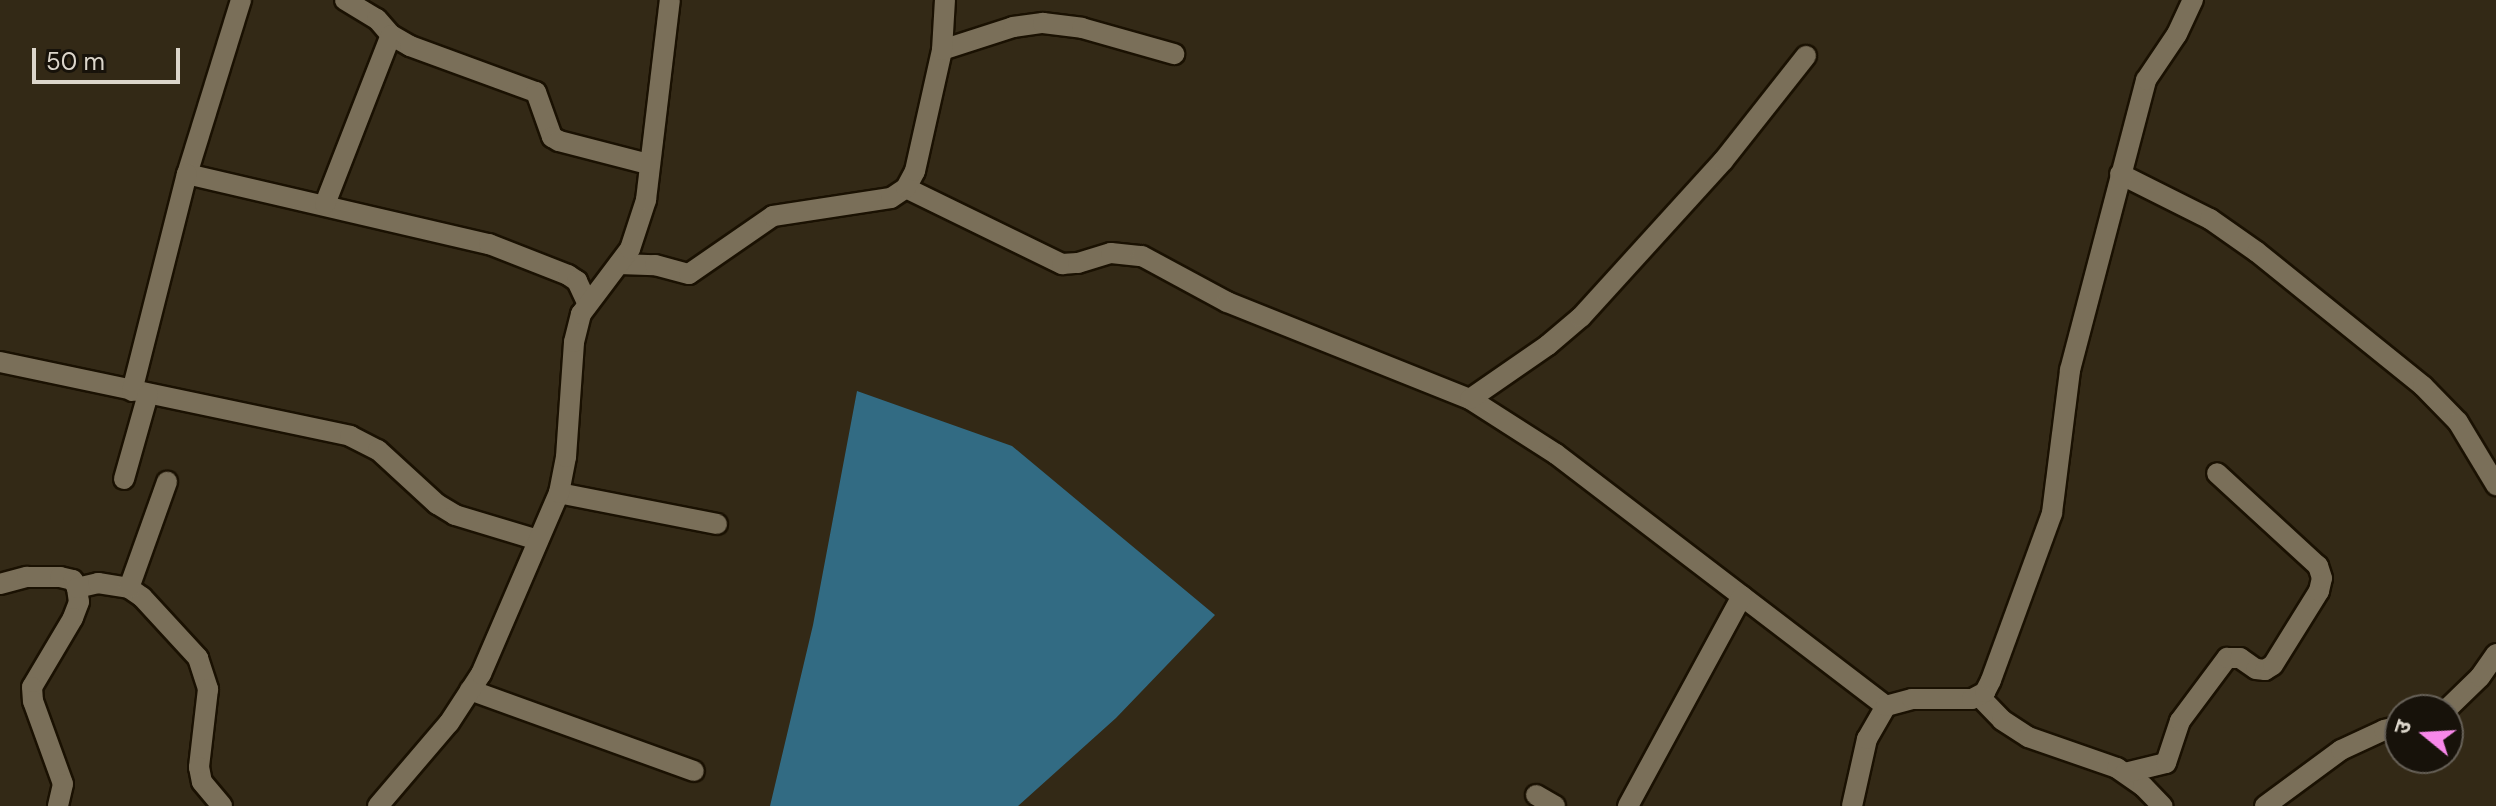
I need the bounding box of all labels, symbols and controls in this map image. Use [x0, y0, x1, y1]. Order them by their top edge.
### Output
scale bar [36, 32, 184, 82]
text: 50 m [46, 46, 105, 77]
north arrow [2384, 694, 2464, 774]
text: उ [2387, 716, 2418, 738]

